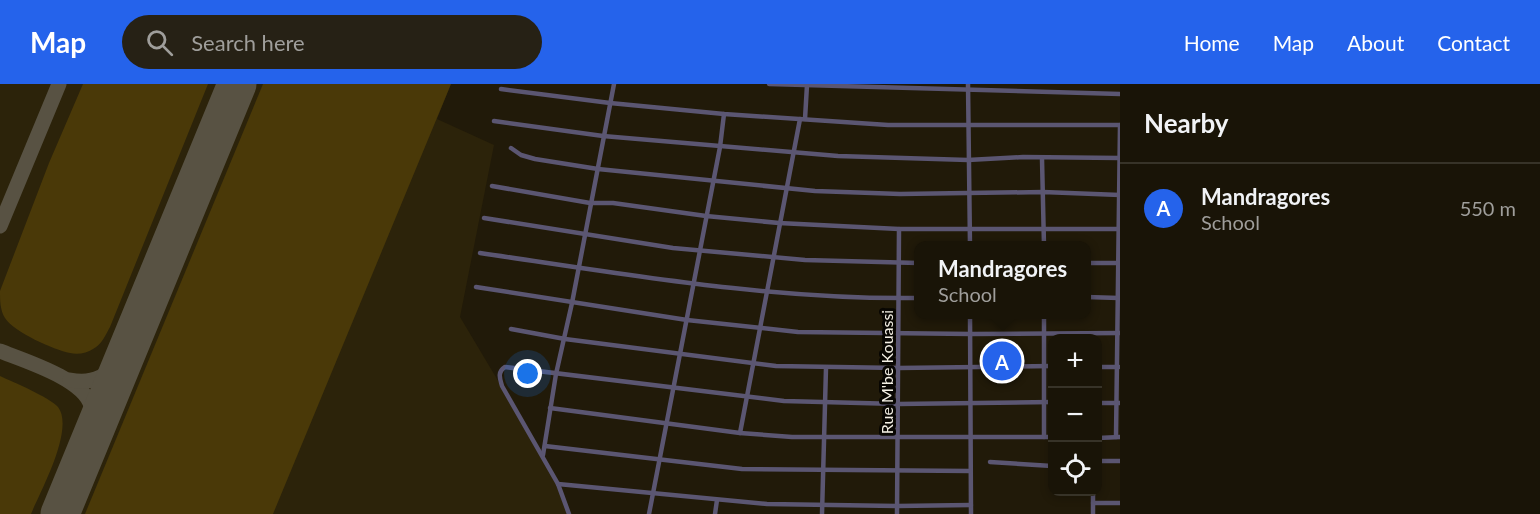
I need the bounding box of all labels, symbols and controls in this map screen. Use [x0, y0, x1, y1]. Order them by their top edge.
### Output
search box [122, 15, 542, 69]
text: Map [30, 25, 86, 59]
icon: search [143, 26, 176, 59]
text: Search here [191, 29, 305, 56]
text: Home [1184, 30, 1240, 55]
text: Map [1273, 30, 1314, 55]
text: About [1347, 30, 1404, 55]
text: Contact [1437, 30, 1510, 55]
text: Nearby [1144, 107, 1229, 139]
text: Mandragores [1201, 183, 1330, 210]
text: A [1157, 196, 1170, 220]
text: 550 m [1460, 196, 1516, 220]
text: School [1201, 210, 1260, 234]
popup [914, 241, 1091, 319]
text: Mandragores [938, 255, 1067, 282]
text: School [938, 282, 997, 306]
street label: Rue M'be Kouassi [877, 310, 896, 434]
map controls [1048, 334, 1102, 496]
button: + [1048, 334, 1102, 388]
pin: A [982, 338, 1022, 384]
your location [513, 359, 542, 388]
button: − [1048, 388, 1102, 442]
button: locate [1048, 442, 1102, 496]

